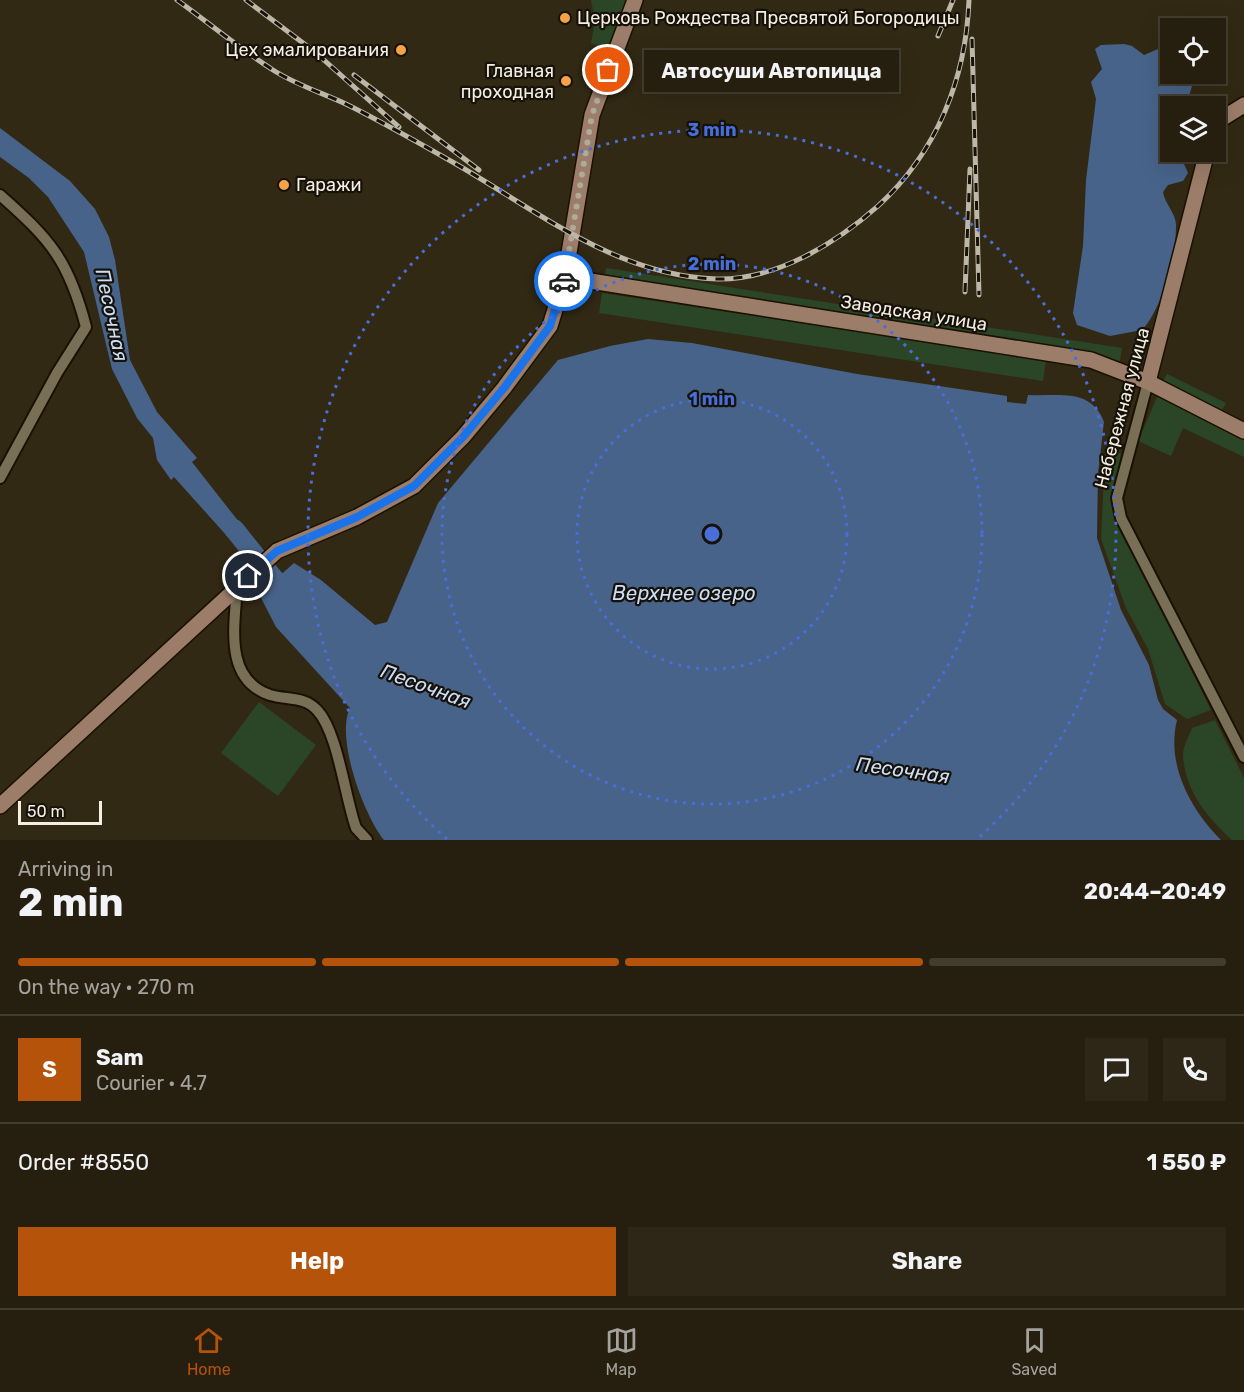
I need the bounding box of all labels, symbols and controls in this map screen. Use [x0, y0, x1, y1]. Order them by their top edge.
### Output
place label: Церковь Рождества Пресвятой Богородицы [577, 7, 960, 29]
marker: Церковь Рождества Пресвятой Богородицы [558, 11, 572, 25]
map controls [1160, 18, 1226, 162]
button: locate [1160, 18, 1226, 84]
place label: Цех эмалирования [225, 39, 389, 61]
marker: Цех эмалирования [394, 43, 408, 57]
pin [582, 44, 633, 95]
callout: Автосуши Автопицца [644, 49, 899, 91]
icon: bag [591, 53, 624, 86]
text: Автосуши Автопицца [662, 59, 881, 83]
place label: Главная проходная [461, 60, 554, 103]
marker: Главная проходная [559, 74, 573, 88]
button: layers [1160, 96, 1226, 162]
text: 3 min [688, 119, 736, 141]
place label: Гаражи [296, 174, 361, 196]
marker: Гаражи [277, 178, 291, 192]
courier [534, 251, 594, 311]
text: 2 min [688, 253, 736, 275]
icon: car [548, 265, 581, 298]
water label: Песочная [91, 267, 134, 364]
street label: Заводская улица [839, 291, 989, 335]
street label: Набережная улица [1090, 325, 1154, 491]
text: 1 min [689, 388, 735, 410]
centre of rings [702, 524, 722, 544]
pin [222, 550, 273, 601]
icon: home [231, 559, 264, 592]
water label: Верхнее озеро [612, 581, 756, 605]
water label: Песочная [378, 659, 474, 713]
water label: Песочная [855, 752, 951, 788]
scale bar [18, 798, 102, 826]
text: 50 m [27, 802, 65, 821]
text: Arriving in [18, 857, 113, 881]
text: 20:44–20:49 [1084, 878, 1226, 905]
text: 2 min [18, 880, 124, 926]
text: On the way · 270 m [18, 975, 195, 999]
button: chat [1085, 1038, 1148, 1101]
button: phone [1163, 1038, 1226, 1101]
text: Sam [96, 1044, 144, 1071]
text: S [42, 1056, 57, 1083]
text: Courier · 4.7 [96, 1071, 207, 1095]
text: Order #8550 [18, 1149, 149, 1176]
text: 1 550 ₽ [1146, 1149, 1226, 1176]
button: Help [18, 1227, 616, 1296]
button: Share [628, 1227, 1226, 1296]
tab: Home [187, 1324, 231, 1379]
tab: Map [605, 1324, 638, 1379]
tab: Saved [1011, 1324, 1057, 1379]

